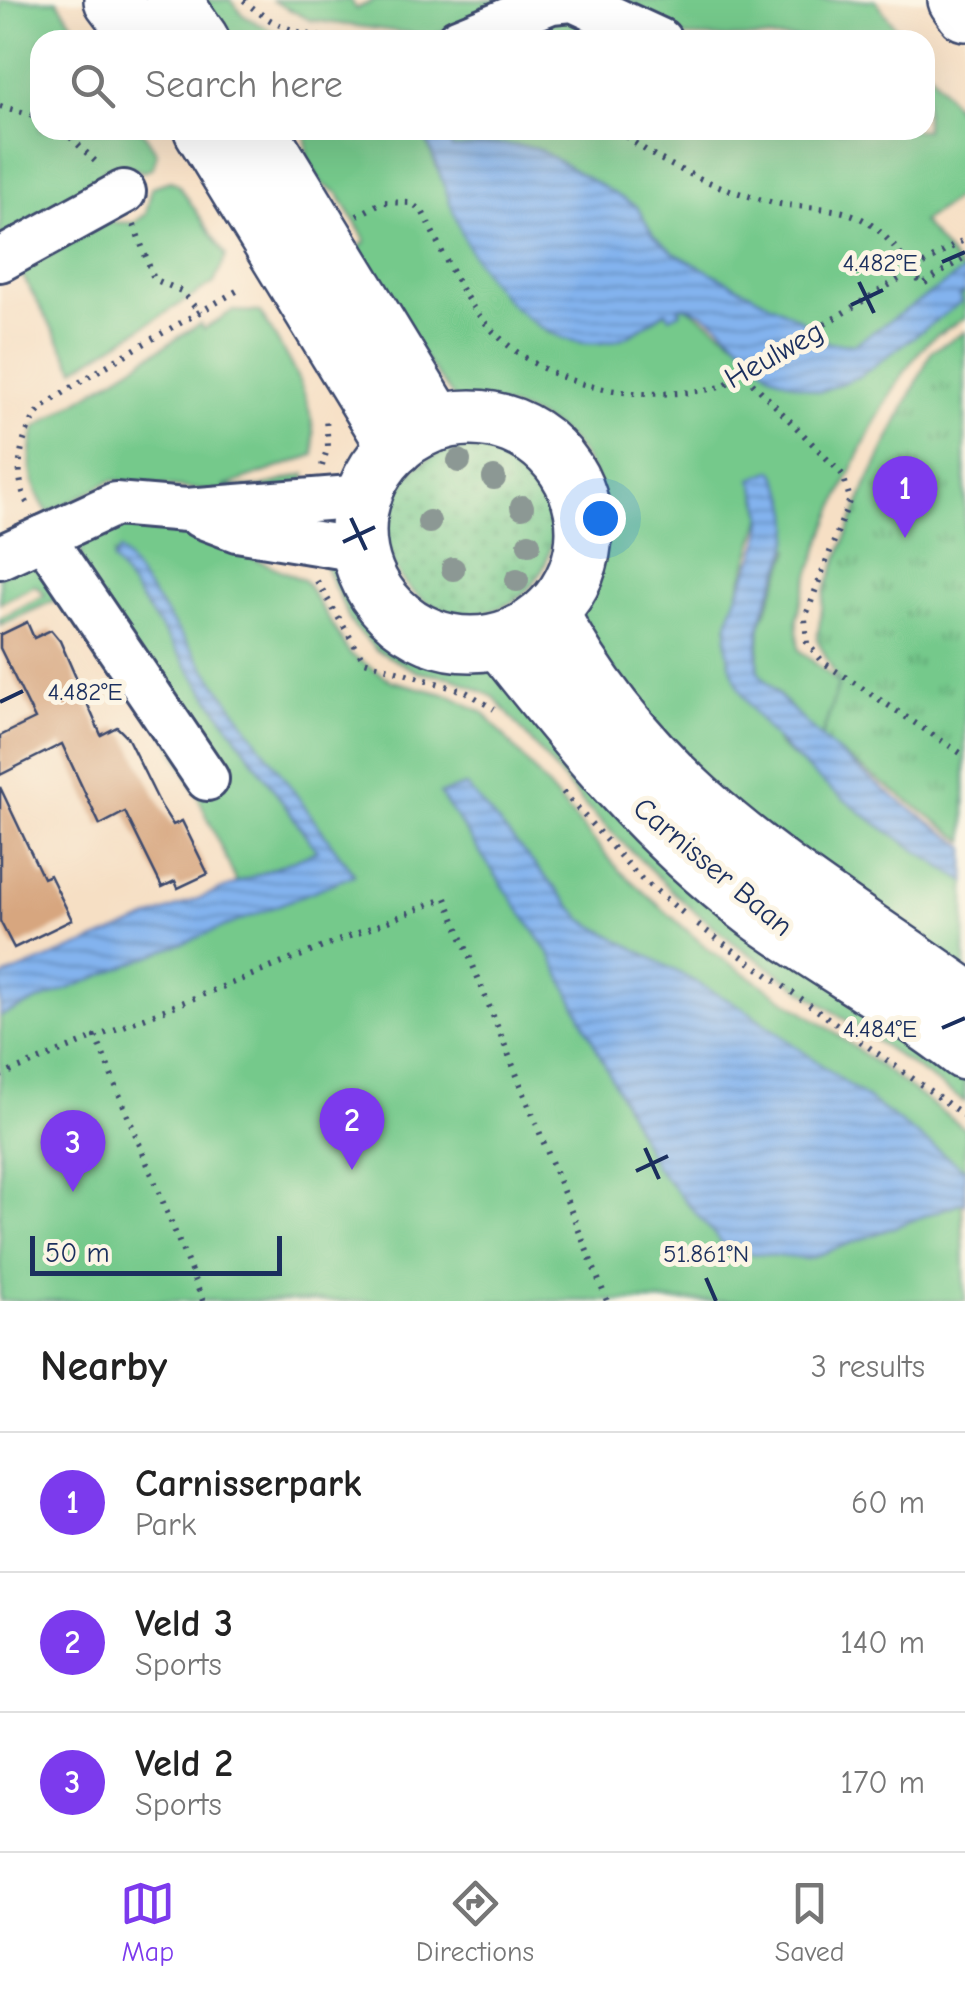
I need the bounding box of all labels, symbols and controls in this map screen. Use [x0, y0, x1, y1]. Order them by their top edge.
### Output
search box [30, 30, 935, 140]
icon: search [65, 58, 120, 113]
text: Search here [145, 63, 343, 107]
text: 4.482°E [842, 248, 918, 277]
street label: Heulweg [719, 314, 829, 396]
pin: 1 [872, 456, 938, 538]
your location [575, 493, 626, 544]
text: 4.482°E [47, 677, 123, 706]
street label: Carnisser Baan [626, 790, 800, 944]
text: 4.484°E [843, 1014, 917, 1043]
pin: 2 [320, 1088, 384, 1170]
pin: 3 [40, 1110, 106, 1192]
scale bar [30, 1231, 282, 1276]
text: 50 m [45, 1237, 110, 1269]
text: 51.861°N [663, 1239, 749, 1268]
text: Nearby [40, 1342, 167, 1391]
text: 3 results [811, 1348, 925, 1385]
text: Carnisserpark [135, 1462, 362, 1506]
text: 1 [66, 1484, 79, 1521]
text: 60 m [851, 1484, 925, 1521]
text: Park [135, 1506, 196, 1543]
text: Veld 3 [135, 1602, 233, 1646]
text: 2 [65, 1624, 80, 1661]
text: 140 m [840, 1624, 925, 1661]
text: Sports [135, 1646, 222, 1683]
text: Veld 2 [135, 1742, 233, 1786]
text: 3 [65, 1764, 80, 1801]
text: 170 m [841, 1764, 925, 1801]
text: Sports [135, 1786, 222, 1823]
tab: Map [120, 1876, 175, 1968]
tab: Directions [416, 1876, 534, 1968]
tab: Saved [775, 1876, 845, 1968]

